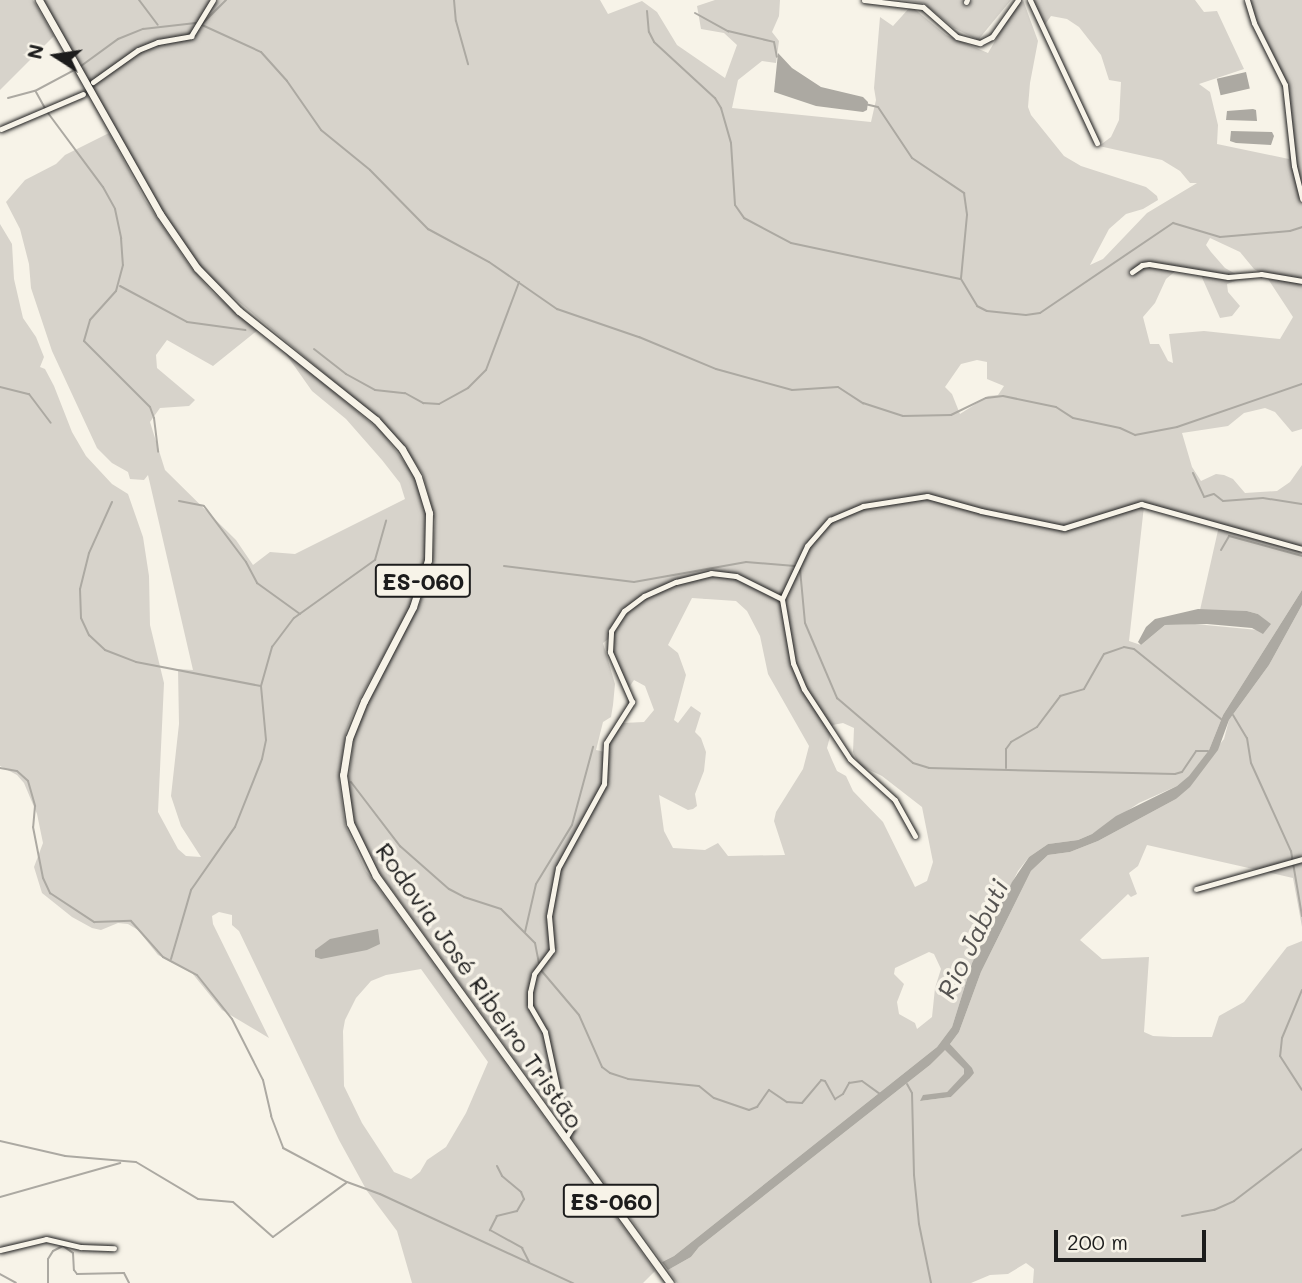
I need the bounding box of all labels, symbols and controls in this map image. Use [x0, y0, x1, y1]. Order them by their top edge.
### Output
north arrow [21, 21, 91, 91]
text: N [21, 42, 49, 61]
road number: ES-060 [374, 562, 472, 600]
street label: Rodovia José Ribeiro Tristão [370, 837, 590, 1133]
water label: Rio Jabuti [931, 874, 1015, 1004]
road number: ES-060 [562, 1182, 660, 1220]
scale bar [1057, 1216, 1209, 1260]
text: 200 m [1067, 1228, 1128, 1255]

